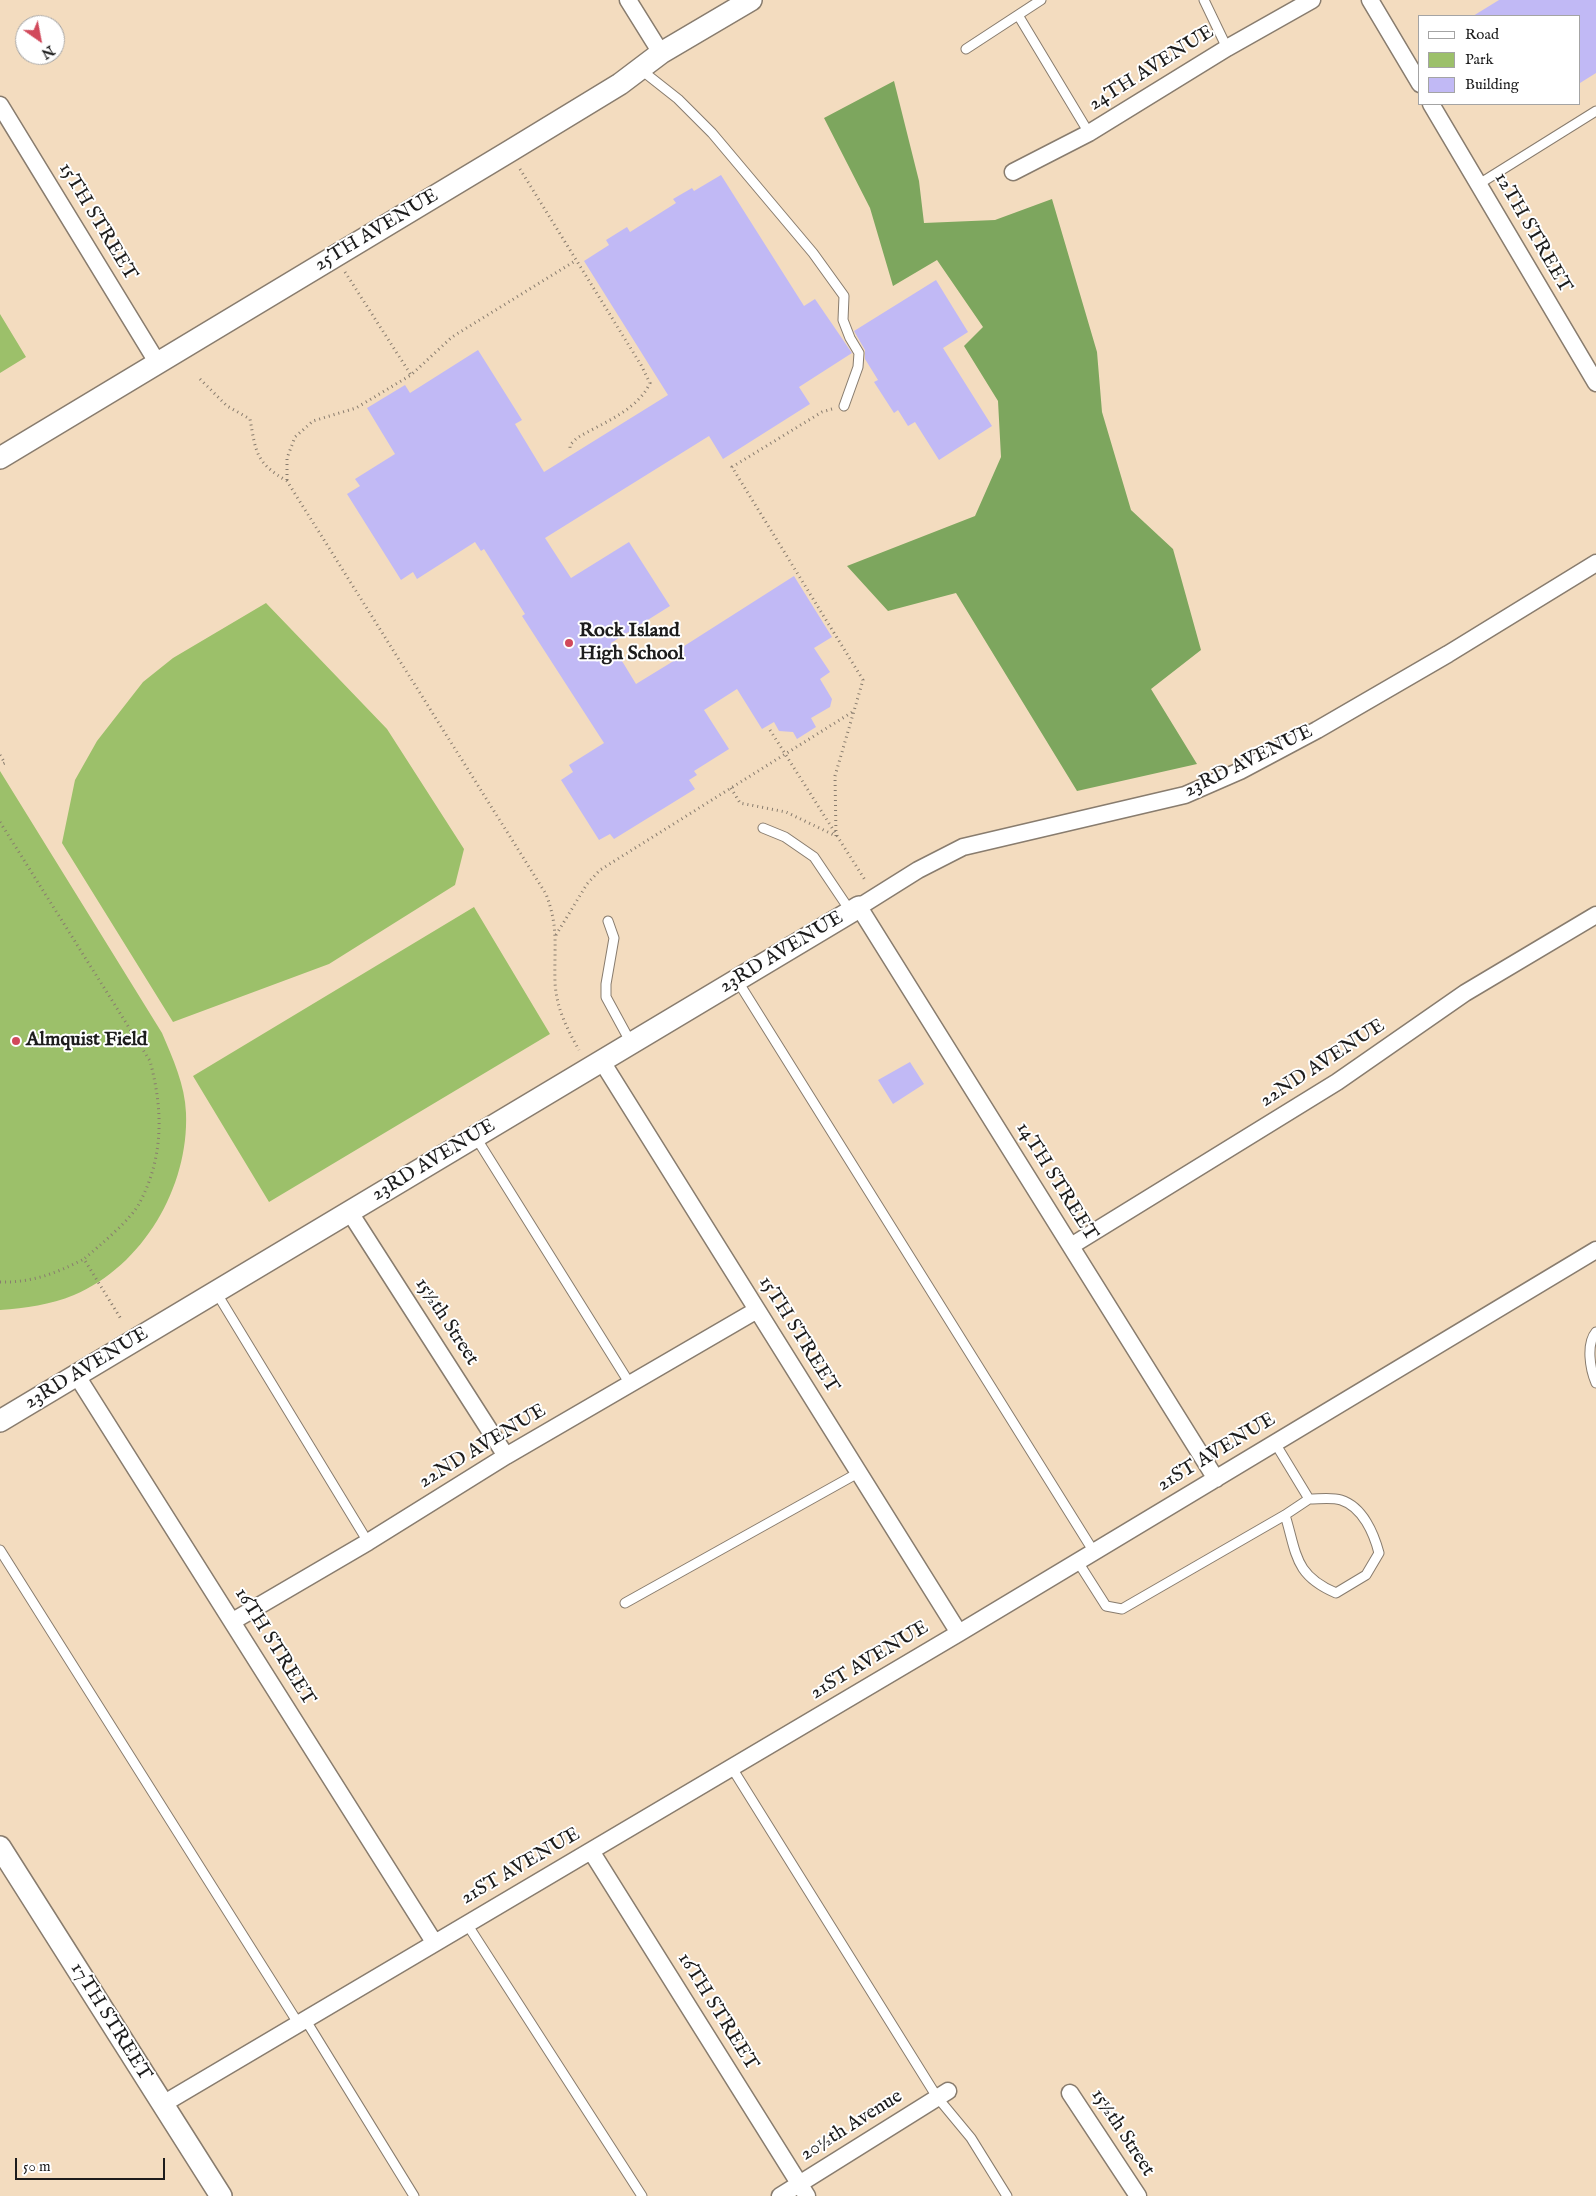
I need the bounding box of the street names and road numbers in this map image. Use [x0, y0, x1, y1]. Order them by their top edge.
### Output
street label: 24TH AVENUE [1085, 21, 1219, 117]
street label: 15TH STREET [52, 159, 142, 285]
street label: 12TH STREET [1488, 168, 1576, 298]
street label: 25TH AVENUE [311, 185, 443, 277]
street label: 23RD AVENUE [1181, 721, 1317, 803]
street label: 23RD AVENUE [716, 907, 848, 999]
street label: 22ND AVENUE [1256, 1015, 1390, 1113]
street label: 23RD AVENUE [368, 1115, 500, 1207]
street label: 14TH STREET [1010, 1118, 1102, 1246]
street label: 15TH STREET [753, 1272, 843, 1398]
street label: 15½th Street [409, 1274, 483, 1370]
street label: 23RD AVENUE [21, 1323, 153, 1415]
street label: 22ND AVENUE [415, 1400, 551, 1494]
street label: 21ST AVENUE [1154, 1408, 1280, 1498]
street label: 16TH STREET [228, 1584, 320, 1710]
street label: 21ST AVENUE [807, 1616, 933, 1706]
street label: 21ST AVENUE [457, 1823, 585, 1911]
street label: 16TH STREET [671, 1949, 763, 2075]
street label: 17TH STREET [64, 1958, 156, 2086]
street label: 20½th Avenue [797, 2085, 907, 2167]
street label: 15½th Street [1085, 2085, 1159, 2181]

